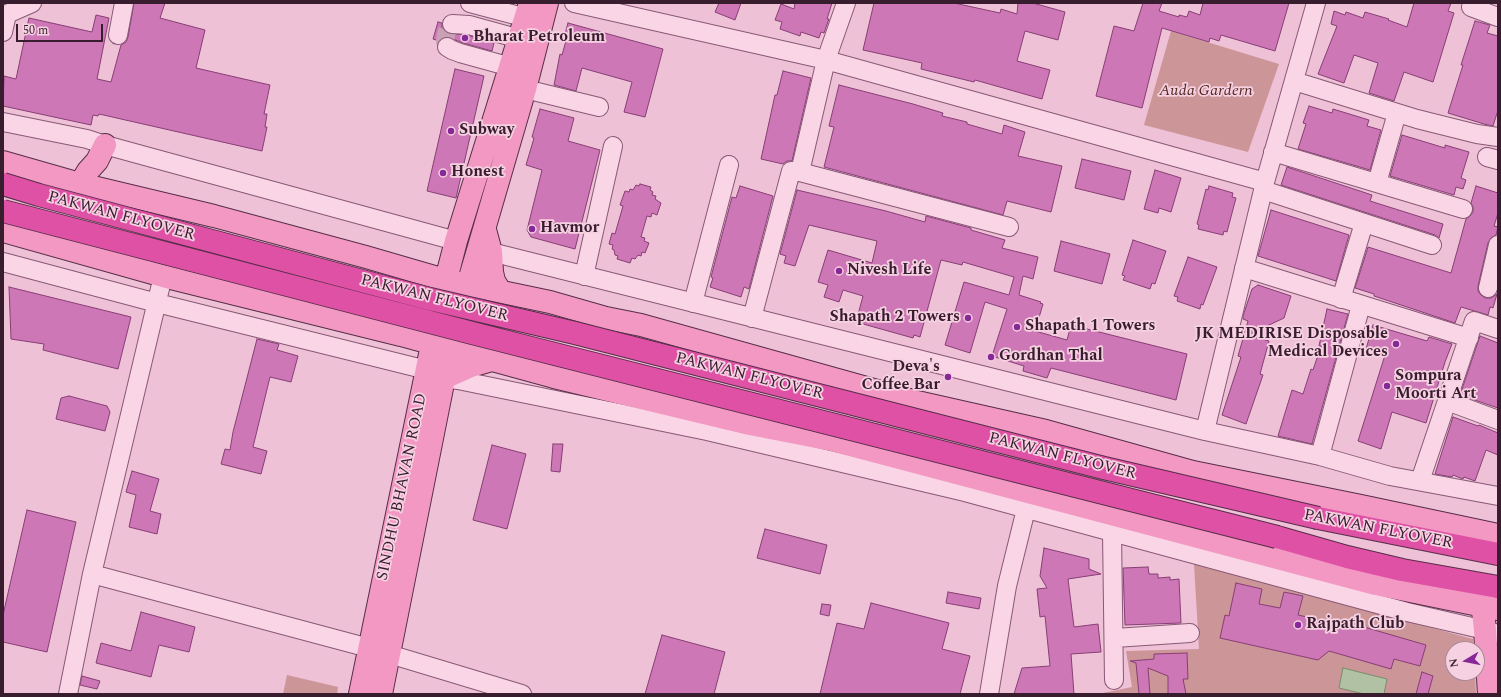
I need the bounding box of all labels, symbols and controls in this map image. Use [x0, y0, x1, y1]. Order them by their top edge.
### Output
scale bar [18, 16, 105, 42]
text: 50 m [23, 21, 48, 40]
place label: Bharat Petroleum [473, 28, 605, 48]
marker: Bharat Petroleum [460, 33, 470, 43]
park label: Auda Gardern [1159, 82, 1253, 102]
place label: Subway [459, 121, 514, 141]
marker: Subway [446, 126, 456, 136]
place label: Honest [451, 163, 504, 183]
marker: Honest [438, 168, 448, 178]
street label: PAKWAN FLYOVER [46, 188, 196, 246]
place label: Havmor [540, 219, 599, 239]
marker: Havmor [527, 224, 537, 234]
place label: Nivesh Life [847, 261, 931, 281]
marker: Nivesh Life [834, 266, 844, 276]
street label: PAKWAN FLYOVER [358, 271, 510, 327]
place label: Shapath 2 Towers [830, 308, 960, 328]
marker: Shapath 2 Towers [963, 313, 973, 323]
place label: Shapath 1 Towers [1025, 317, 1155, 337]
marker: Shapath 1 Towers [1012, 322, 1022, 332]
place label: JK MEDIRISE Disposable Medical Devices [1195, 325, 1388, 363]
marker: JK MEDIRISE Disposable Medical Devices [1391, 339, 1401, 349]
place label: Gordhan Thal [999, 347, 1103, 367]
street label: PAKWAN FLYOVER [673, 349, 825, 405]
marker: Gordhan Thal [986, 352, 996, 362]
place label: Deva's Coffee Bar [862, 358, 940, 396]
place label: Sompura Moorti Art [1395, 367, 1476, 405]
marker: Deva's Coffee Bar [943, 372, 953, 382]
marker: Sompura Moorti Art [1382, 381, 1392, 391]
street label: SINDHU BHAVAN ROAD [374, 392, 432, 582]
street label: PAKWAN FLYOVER [986, 429, 1138, 485]
street label: PAKWAN FLYOVER [1302, 506, 1454, 554]
place label: Rajpath Club [1306, 615, 1404, 635]
marker: Rajpath Club [1293, 620, 1303, 630]
north arrow [1445, 641, 1485, 681]
text: N [1445, 657, 1463, 669]

